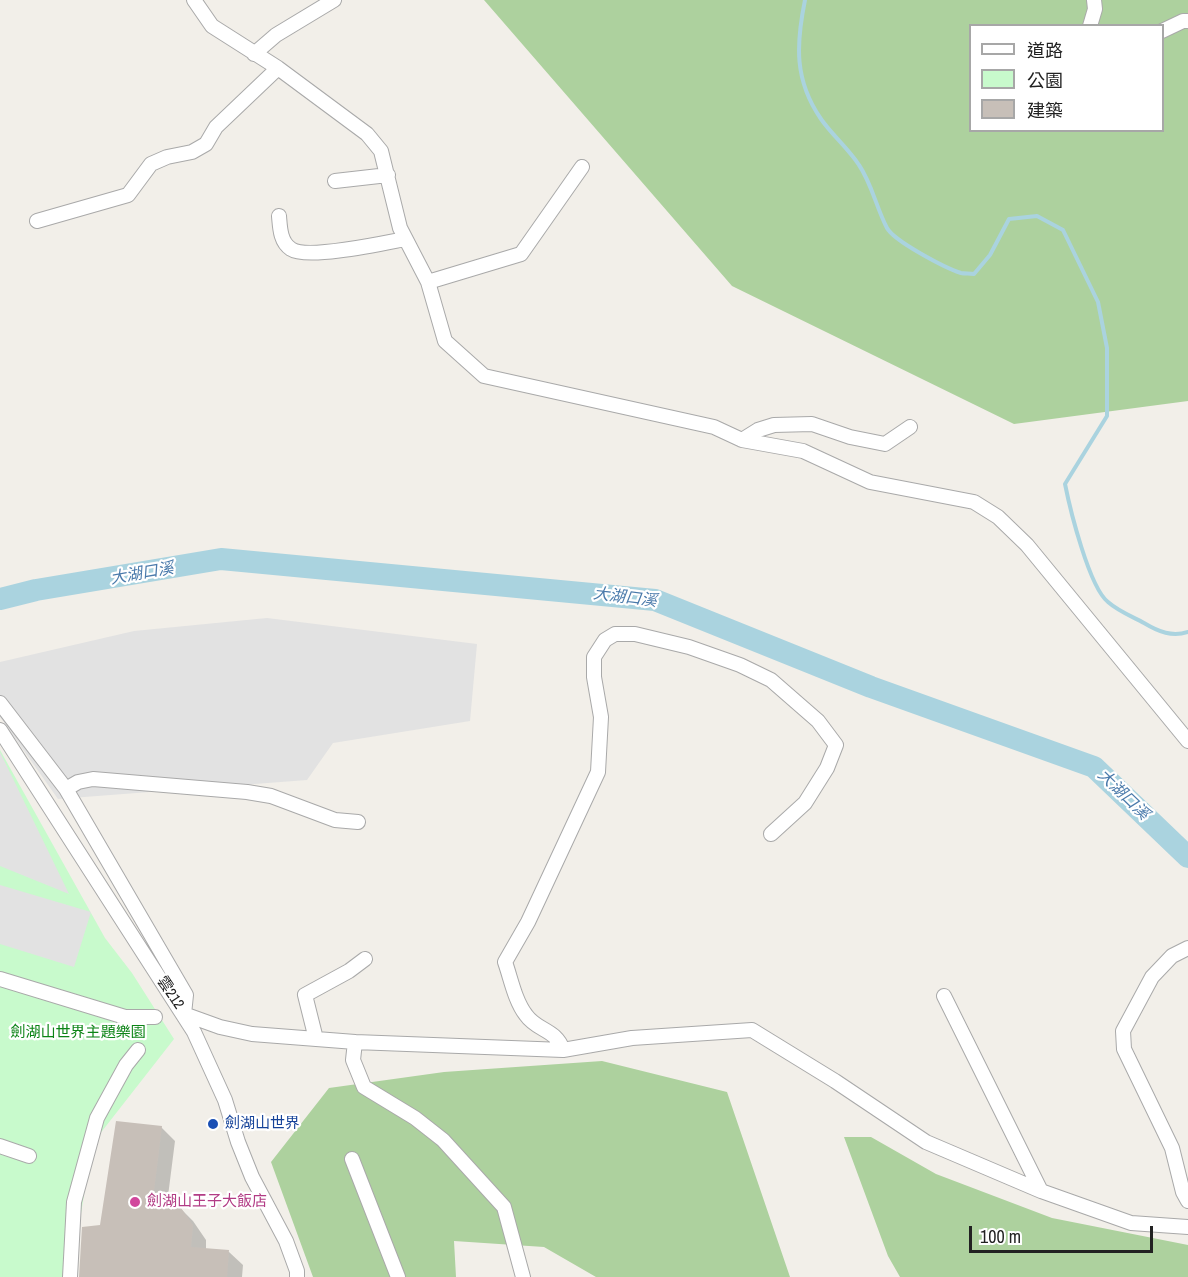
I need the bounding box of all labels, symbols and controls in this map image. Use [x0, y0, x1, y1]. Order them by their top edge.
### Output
legend [969, 24, 1164, 132]
text: 道路 [1027, 38, 1063, 63]
text: 公園 [1027, 68, 1063, 93]
text: 建築 [1027, 98, 1063, 123]
water label: 大湖口溪 [109, 559, 175, 589]
water label: 大湖口溪 [592, 585, 658, 611]
water label: 大湖口溪 [1093, 766, 1153, 824]
street label: 雲212 [153, 973, 187, 1013]
park label: 劍湖山世界主題樂園 [11, 1024, 145, 1042]
place label: 劍湖山世界 [225, 1115, 300, 1133]
marker: 劍湖山世界 [206, 1117, 220, 1131]
place label: 劍湖山王子大飯店 [147, 1193, 267, 1211]
marker: 劍湖山王子大飯店 [128, 1195, 142, 1209]
scale bar [972, 1214, 1156, 1252]
text: 100 m [980, 1224, 1021, 1249]

